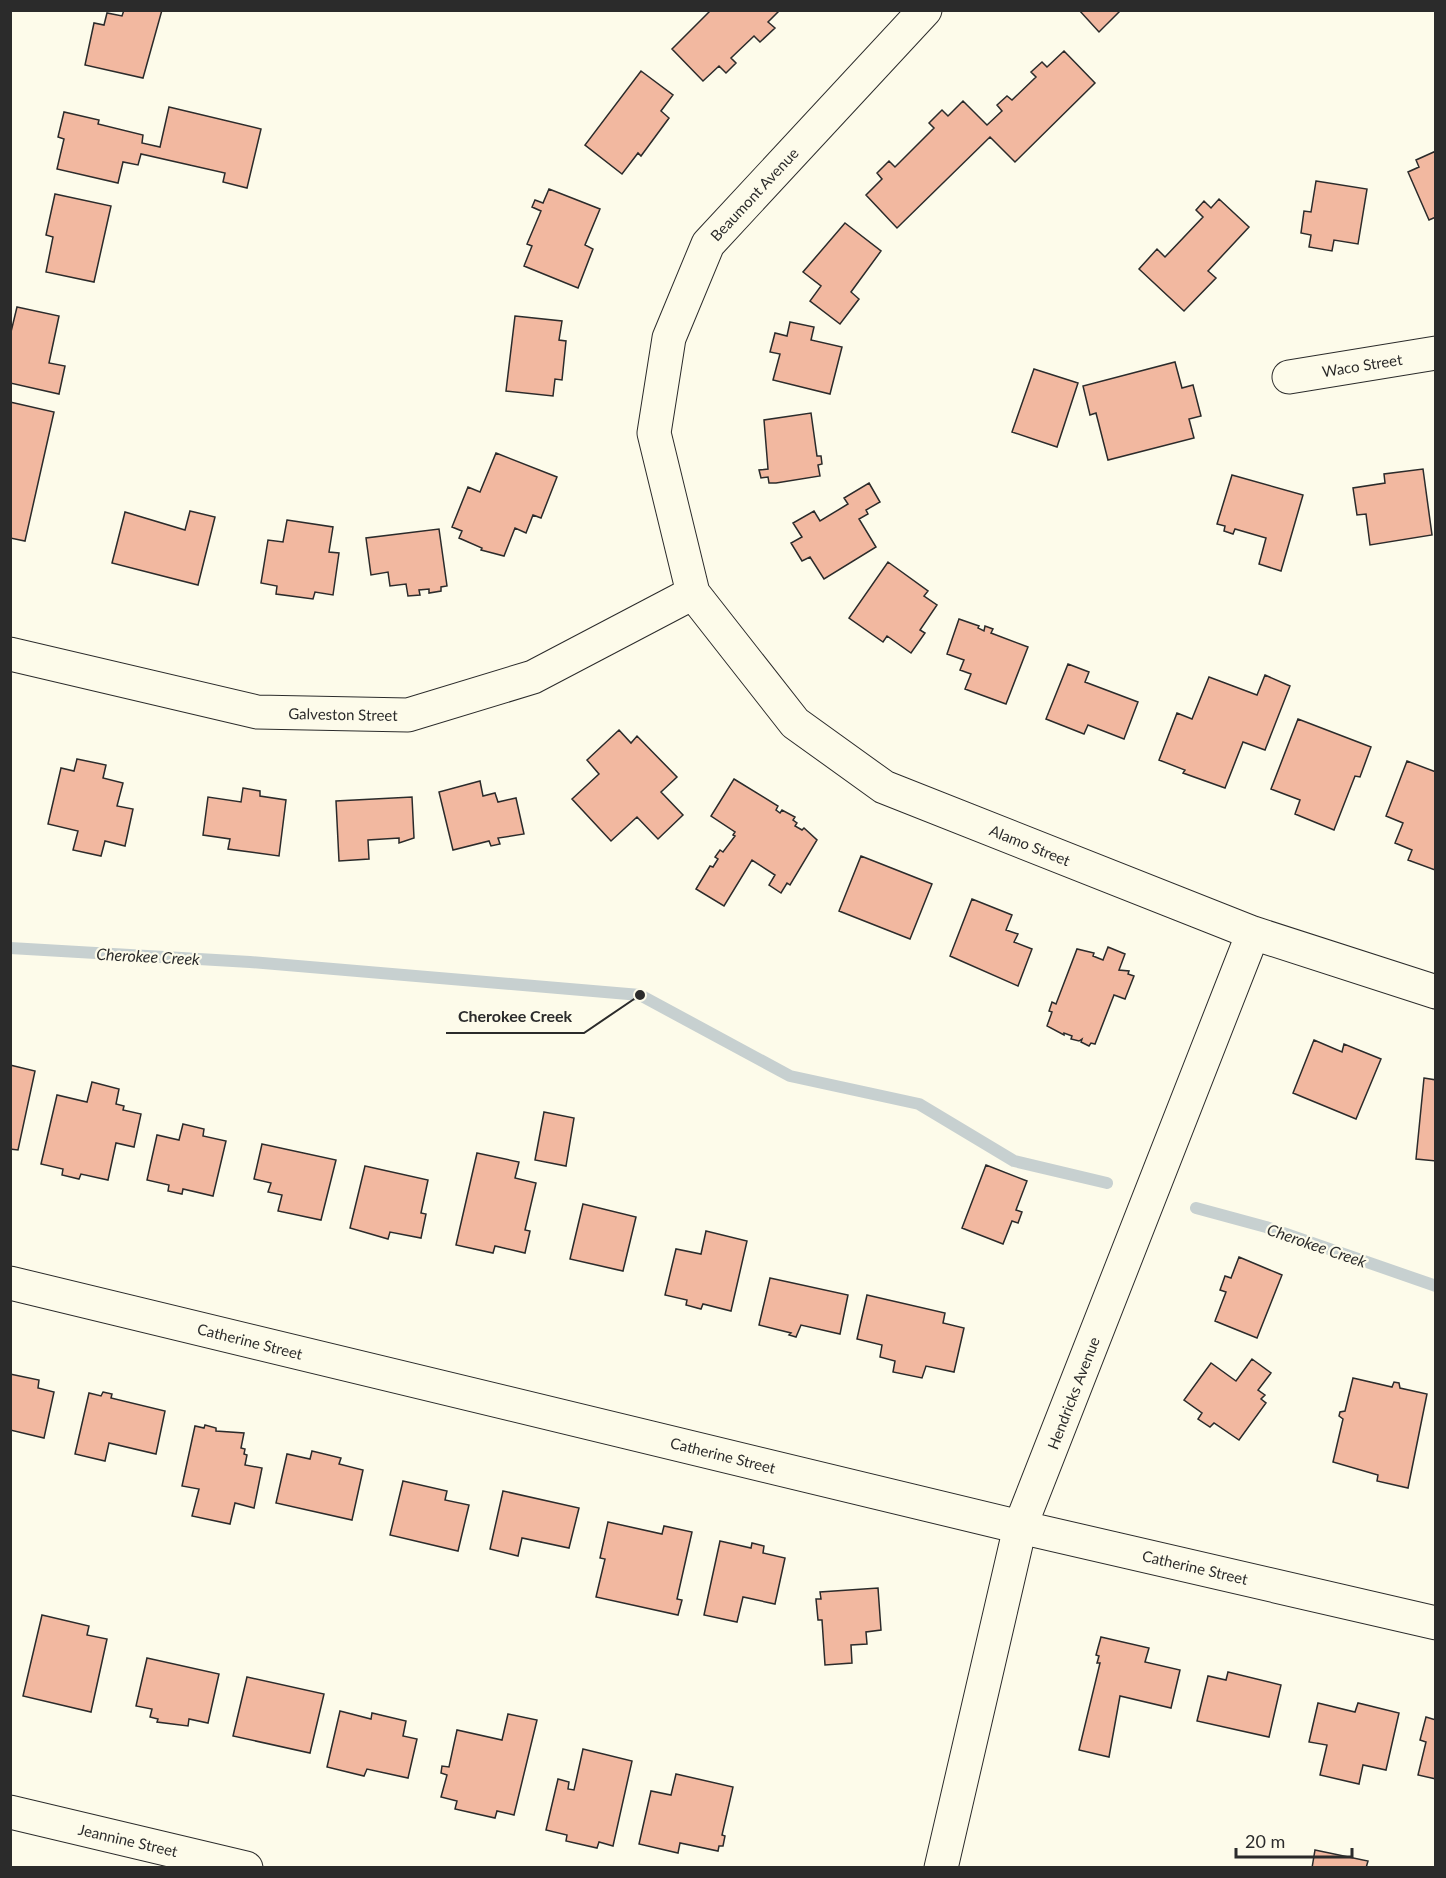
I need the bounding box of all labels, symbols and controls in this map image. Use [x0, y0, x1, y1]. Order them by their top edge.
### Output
street label: Beaumont Avenue [706, 144, 802, 244]
street label: Waco Street [1321, 350, 1404, 380]
street label: Galveston Street [288, 704, 398, 724]
street label: Alamo Street [987, 821, 1073, 870]
water label: Cherokee Creek [96, 944, 201, 968]
callout: Cherokee Creek [446, 999, 584, 1033]
text: Cherokee Creek [458, 1006, 573, 1025]
water label: Cherokee Creek [1265, 1219, 1370, 1271]
street label: Catherine Street [196, 1319, 305, 1363]
street label: Hendricks Avenue [1043, 1334, 1103, 1452]
street label: Catherine Street [669, 1433, 778, 1477]
street label: Catherine Street [1140, 1546, 1250, 1588]
street label: Jeannine Street [77, 1820, 180, 1860]
scale bar [1236, 1821, 1352, 1859]
text: 20 m [1245, 1830, 1285, 1852]

